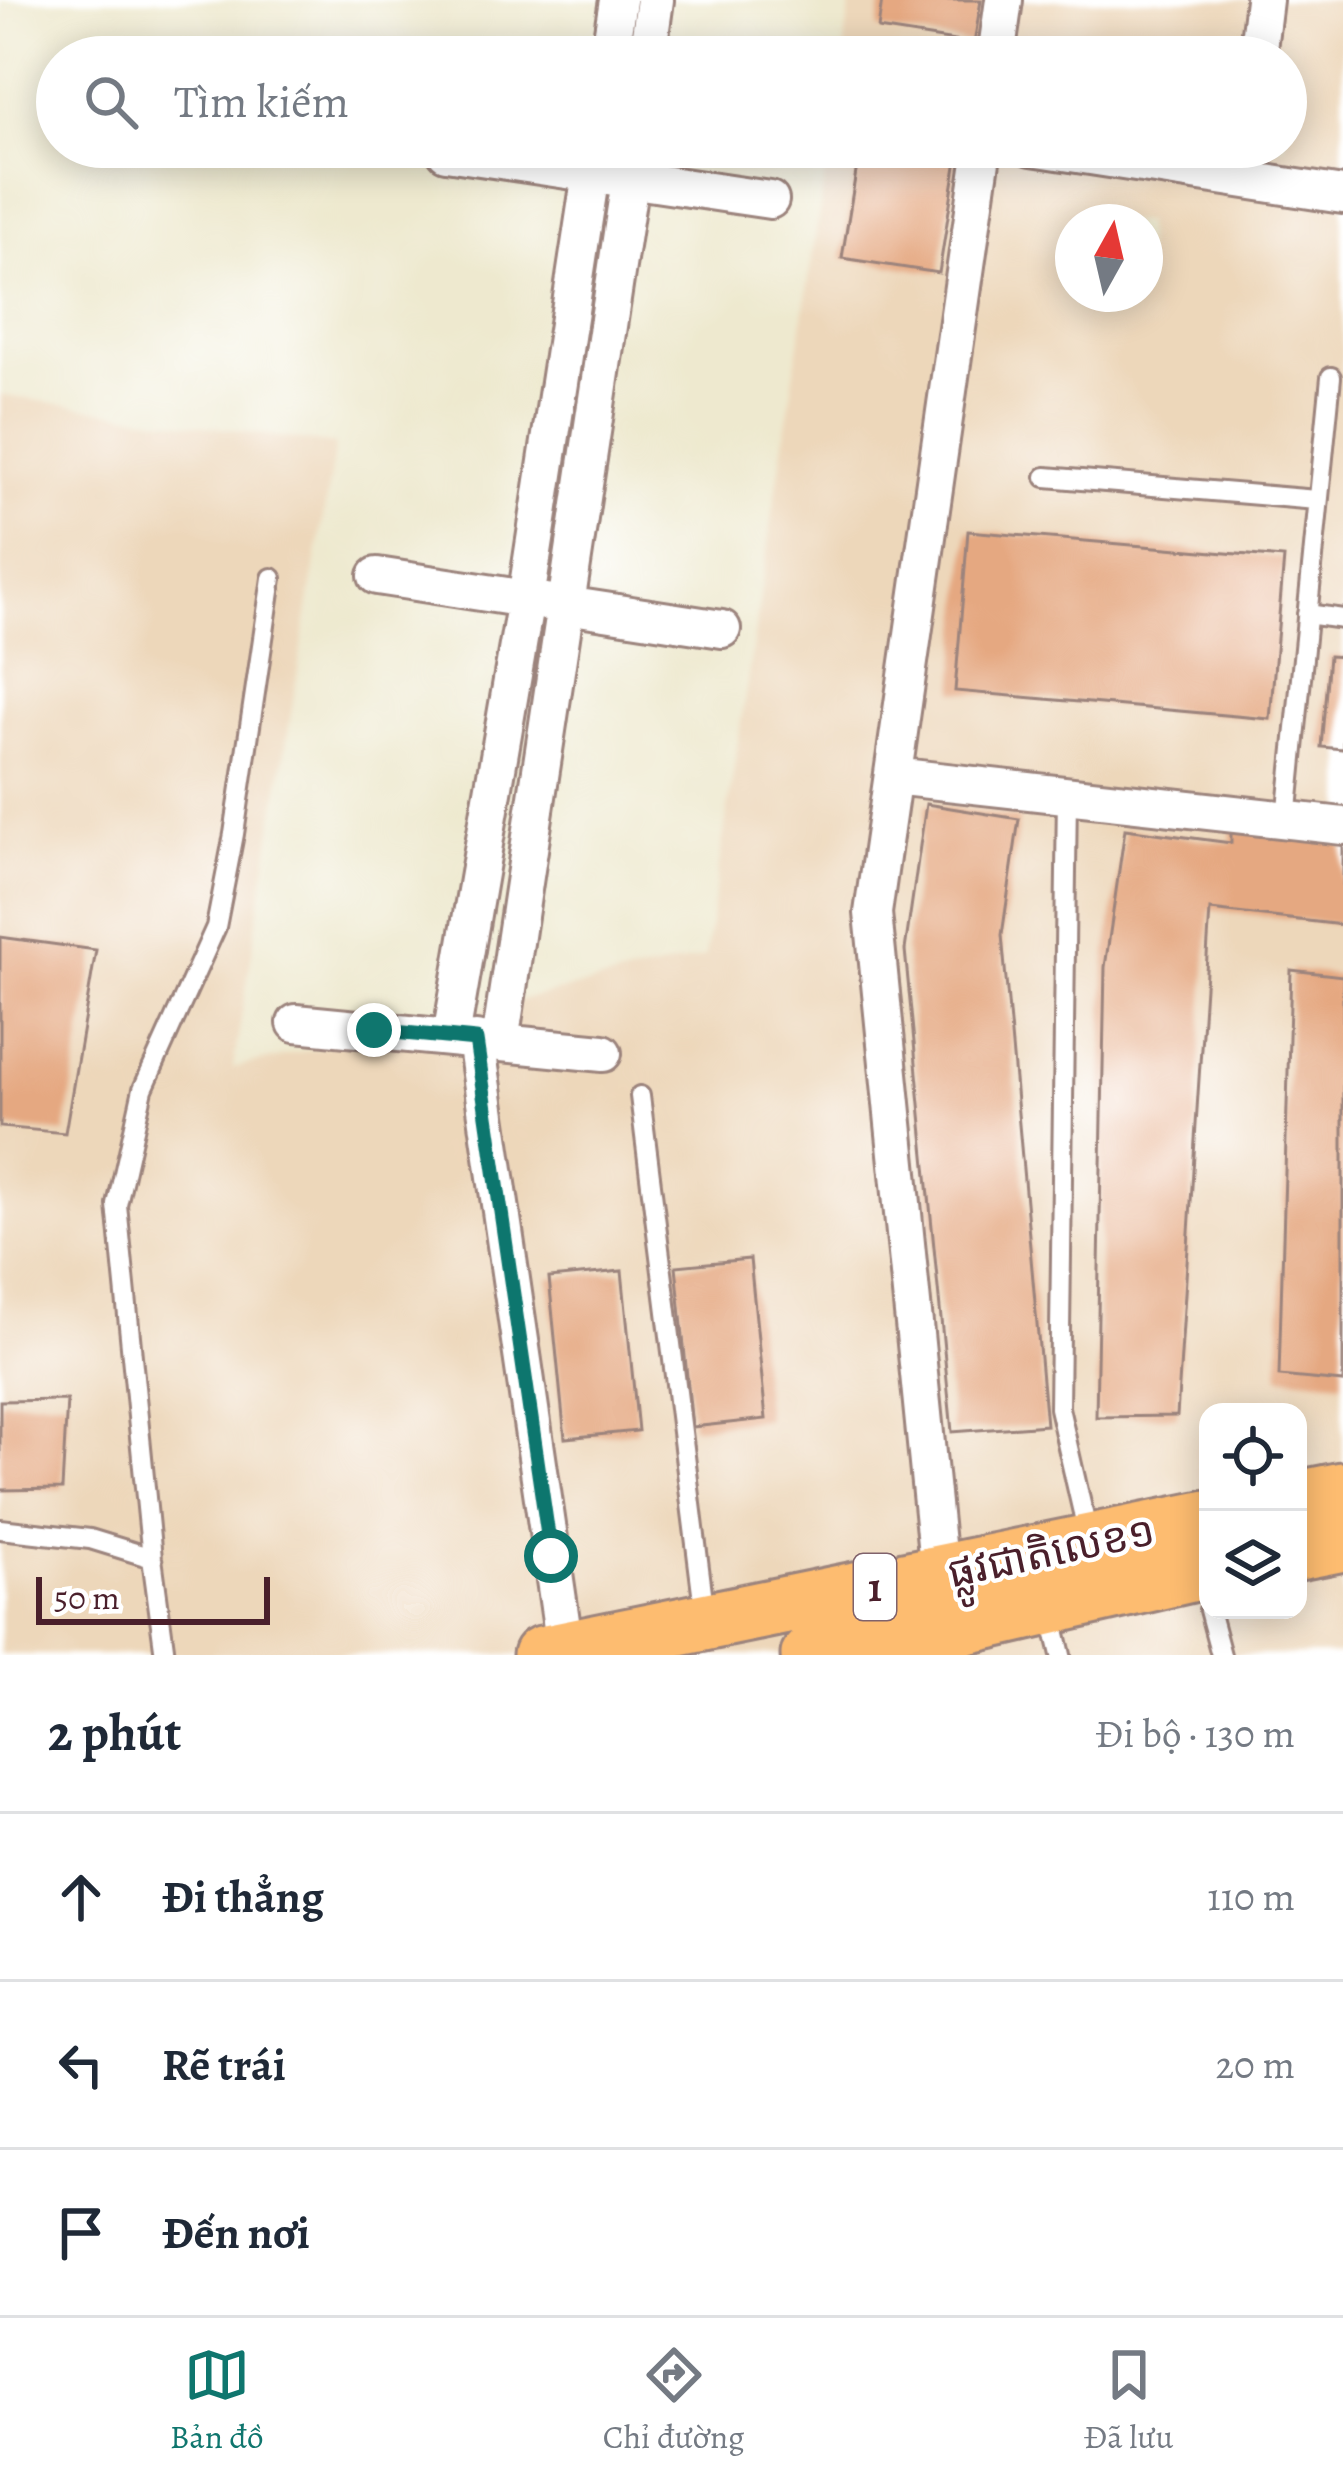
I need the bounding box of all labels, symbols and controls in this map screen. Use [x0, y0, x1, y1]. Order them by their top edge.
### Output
search box [36, 36, 1307, 168]
icon: search [78, 69, 144, 135]
text: Tìm kiếm [174, 71, 349, 133]
north arrow [1055, 204, 1163, 312]
route end [347, 1003, 401, 1057]
map controls [1199, 1403, 1307, 1619]
button: locate [1199, 1403, 1307, 1511]
street label: ផ្លូវជាតិលេខ១ [942, 1502, 1162, 1609]
button: layers [1199, 1511, 1307, 1619]
route start [524, 1529, 578, 1583]
road number: 1 [854, 1554, 896, 1620]
scale bar [36, 1571, 270, 1624]
text: 50 m [54, 1575, 120, 1620]
text: 2 phút [48, 1698, 181, 1768]
text: Đi bộ · 130 m [1096, 1707, 1295, 1760]
icon: ahead [48, 1864, 114, 1930]
text: Đi thẳng [162, 1866, 324, 1928]
text: 110 m [1207, 1870, 1295, 1923]
icon: left [48, 2032, 114, 2098]
text: Rẽ trái [162, 2034, 286, 2096]
text: 20 m [1216, 2038, 1295, 2091]
icon: arrive [48, 2200, 114, 2266]
text: Đến nơi [162, 2202, 310, 2264]
tab: Bản đồ [170, 2342, 264, 2459]
tab: Chỉ đường [603, 2342, 745, 2459]
tab: Đã lưu [1084, 2342, 1173, 2459]

